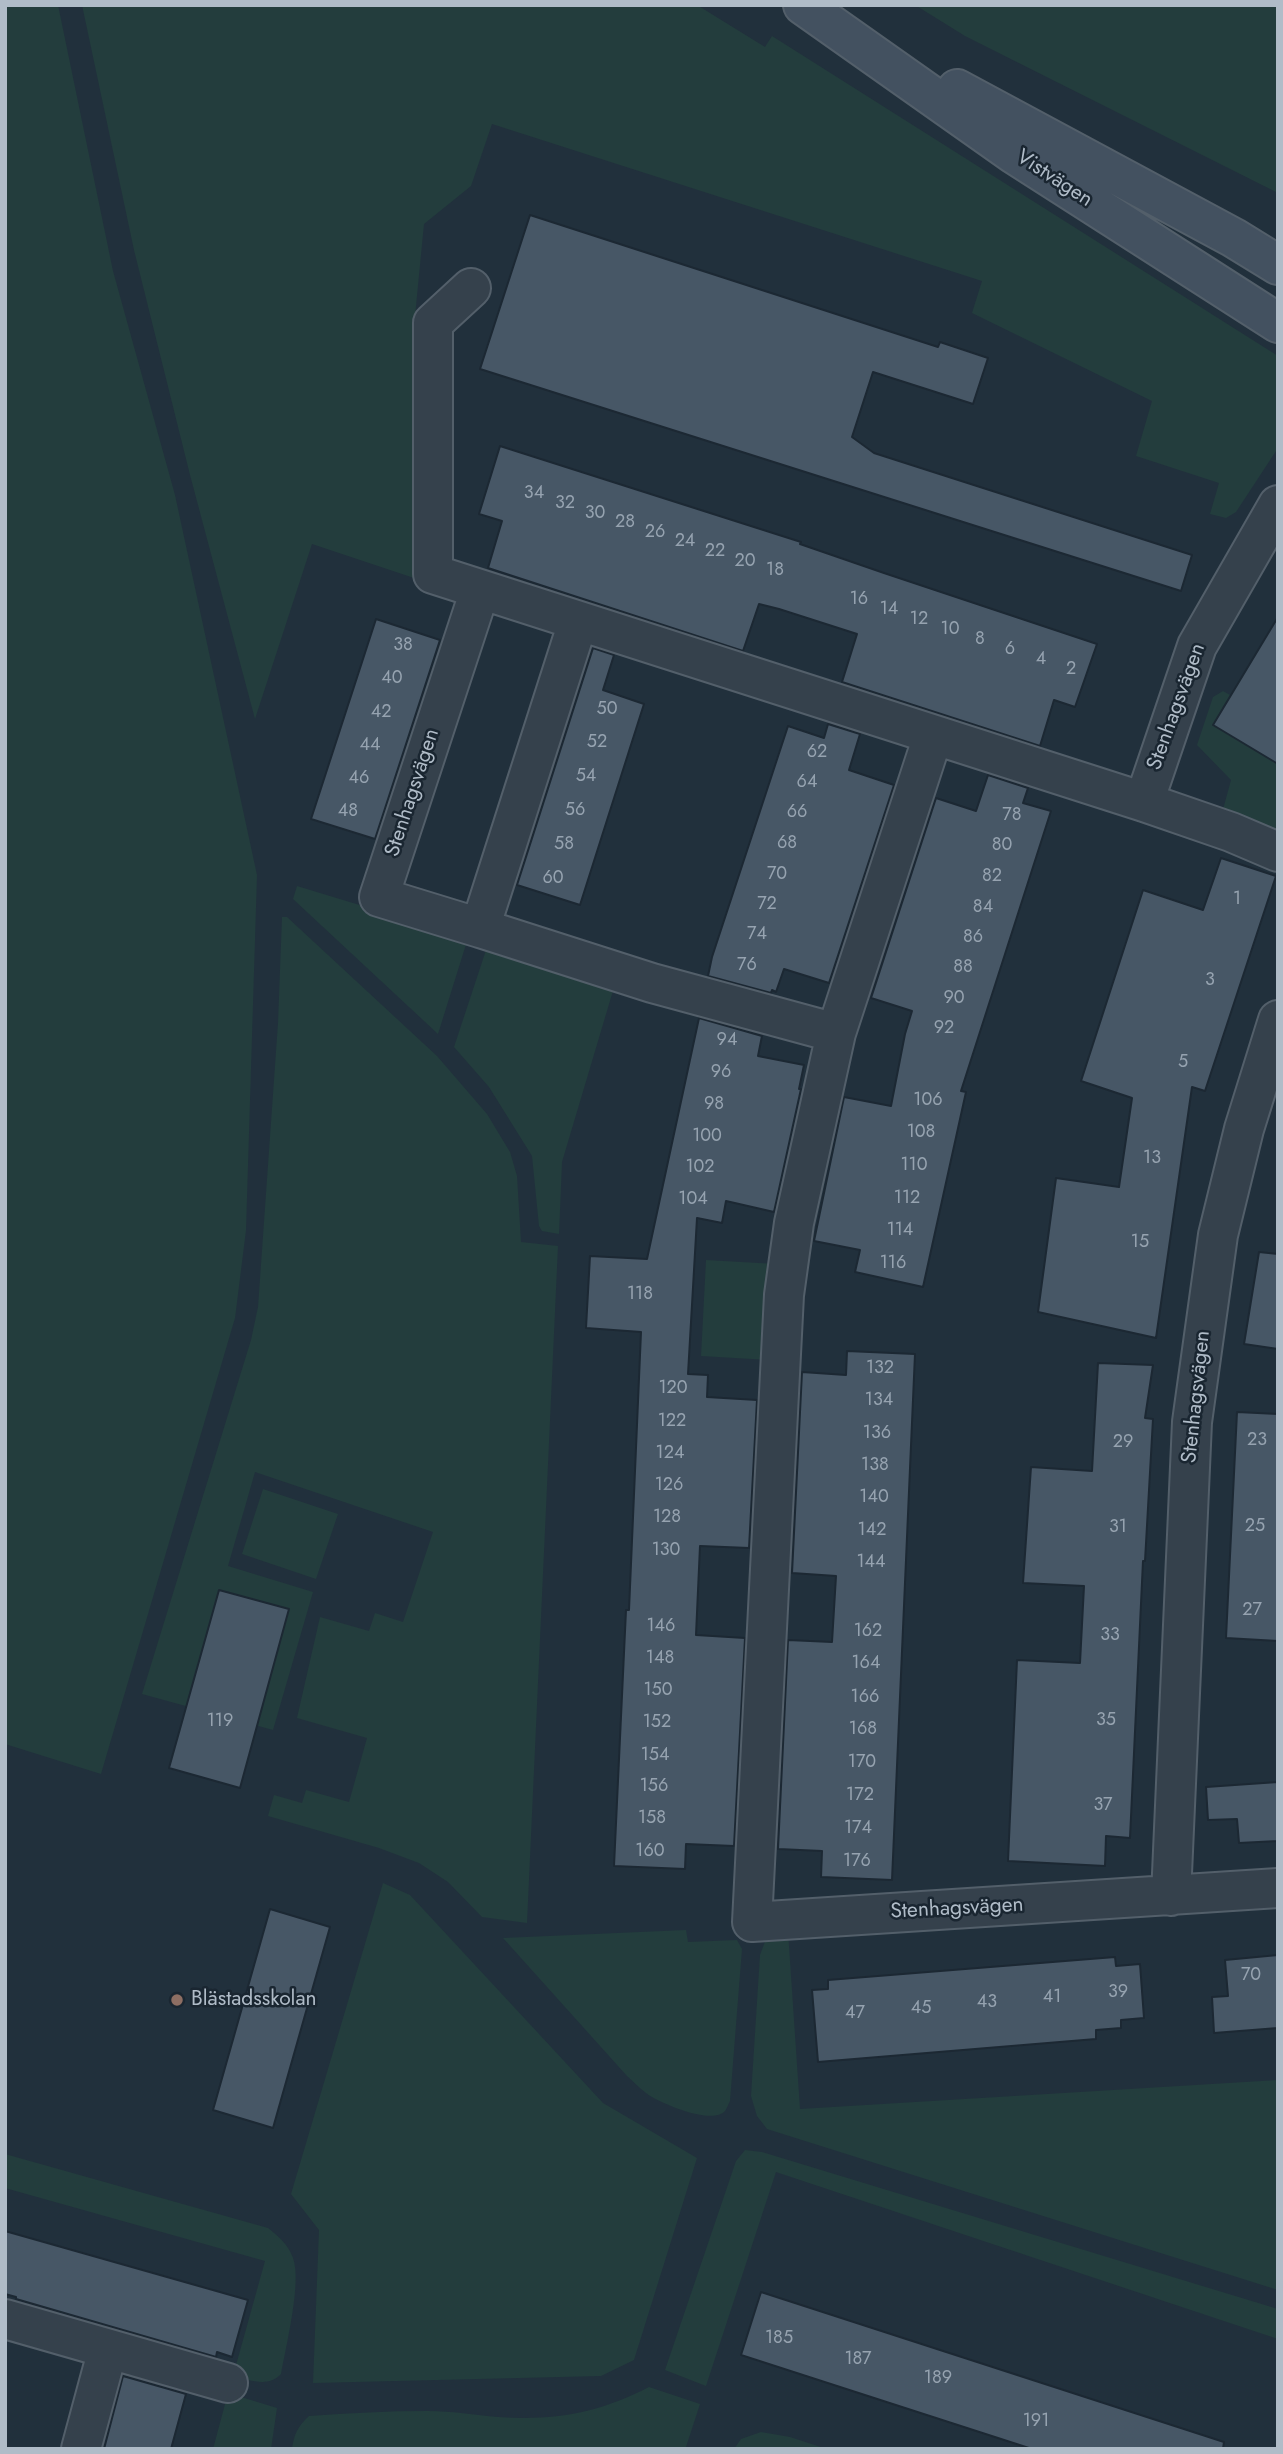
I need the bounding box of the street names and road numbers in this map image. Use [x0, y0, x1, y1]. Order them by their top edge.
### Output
street label: Vistvägen [1011, 145, 1097, 213]
street label: Stenhagsvägen [1142, 640, 1212, 774]
street label: Stenhagsvägen [380, 726, 446, 860]
street label: Stenhagsvägen [1178, 1330, 1216, 1464]
street label: Stenhagsvägen [890, 1893, 1024, 1925]

